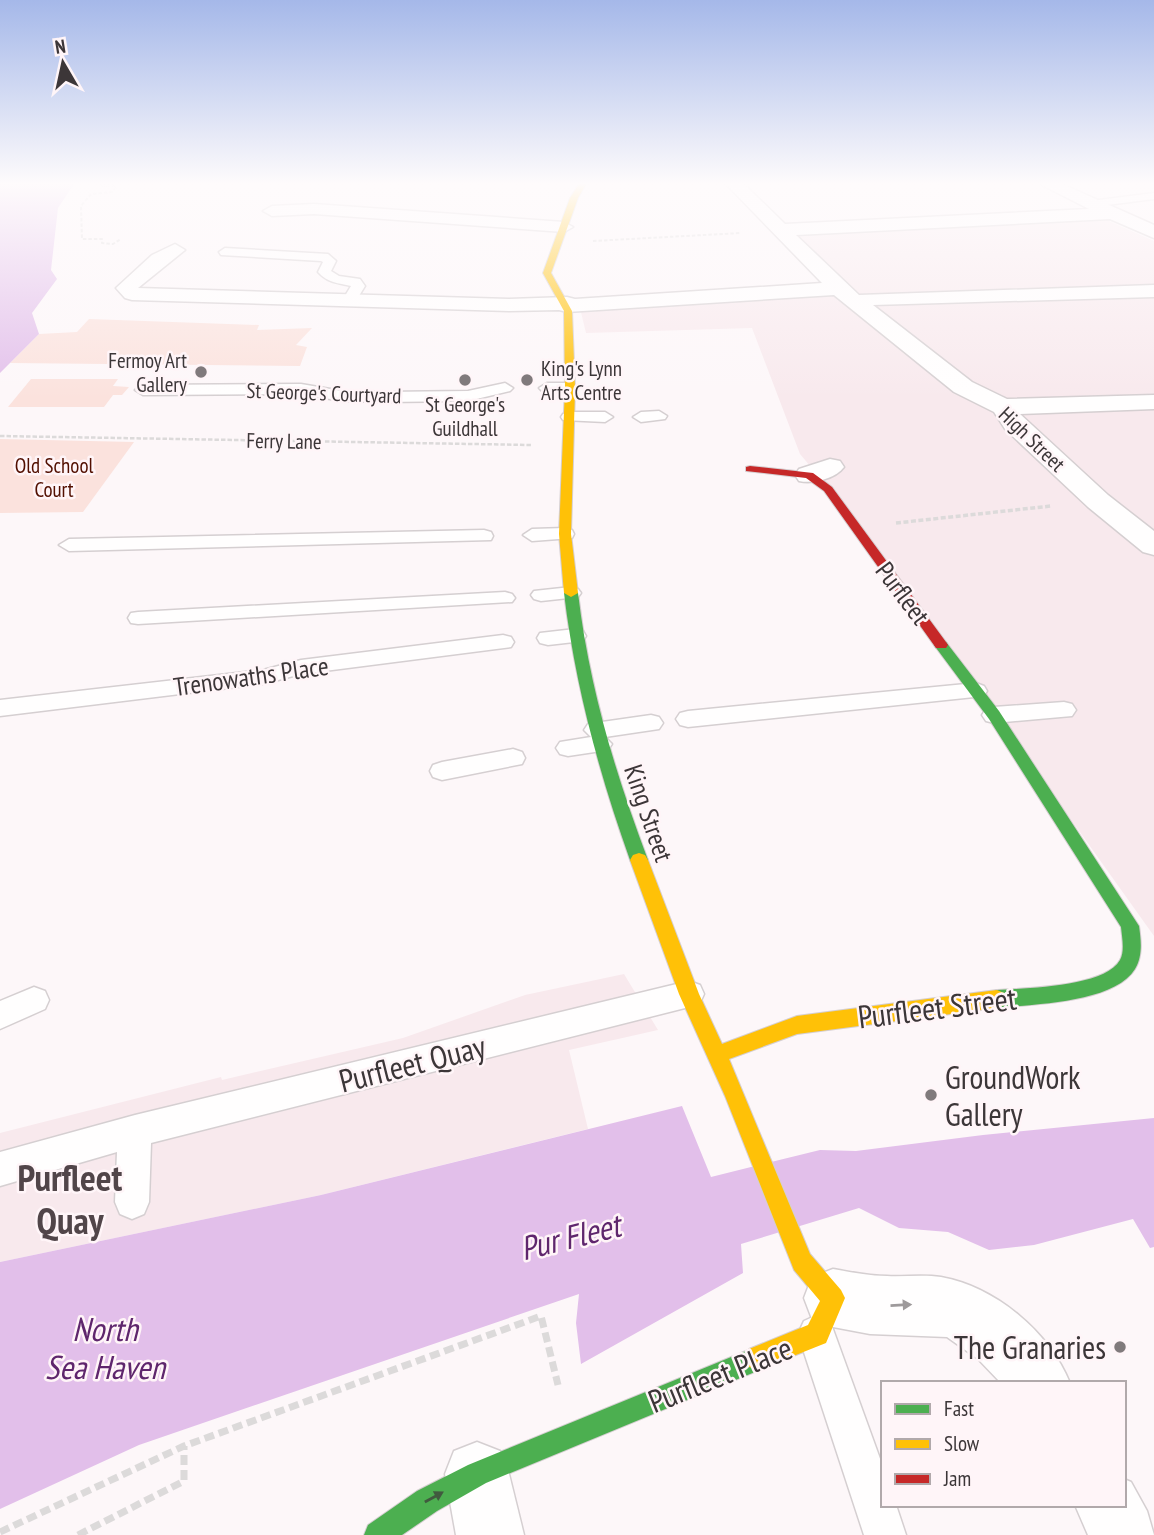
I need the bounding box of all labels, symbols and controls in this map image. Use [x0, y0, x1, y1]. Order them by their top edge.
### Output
north arrow [28, 28, 98, 98]
text: N [53, 34, 67, 59]
place label: Fermoy Art Gallery [108, 347, 187, 398]
place label: King's Lynn Arts Centre [541, 355, 622, 406]
marker: Fermoy Art Gallery [193, 364, 209, 380]
marker: St George's Guildhall [457, 372, 473, 388]
marker: King's Lynn Arts Centre [519, 372, 535, 388]
street label: St George's Courtyard [246, 377, 402, 409]
place label: St George's Guildhall [425, 391, 505, 442]
street label: High Street [993, 401, 1071, 477]
street label: Ferry Lane [246, 427, 322, 455]
park label: Old School Court [15, 452, 93, 503]
street label: Purfleet [869, 555, 937, 631]
street label: Trenowaths Place [171, 649, 331, 703]
street label: King Street [617, 760, 681, 866]
street label: Purfleet Street [855, 976, 1019, 1038]
street label: Purfleet Quay [334, 1025, 490, 1101]
place label: GroundWork Gallery [945, 1056, 1081, 1135]
marker: GroundWork Gallery [923, 1087, 939, 1103]
district label: Purfleet Quay [18, 1153, 123, 1244]
water label: Pur Fleet [515, 1202, 628, 1269]
one-way arrow [890, 1299, 912, 1310]
water label: North Sea Haven [45, 1307, 166, 1388]
street label: Purfleet Place [642, 1326, 798, 1422]
place label: The Granaries [954, 1326, 1106, 1368]
marker: The Granaries [1112, 1339, 1128, 1355]
legend [881, 1381, 1126, 1507]
text: Fast [944, 1395, 974, 1422]
text: Slow [944, 1430, 980, 1457]
text: Jam [943, 1465, 971, 1492]
one-way arrow [425, 1491, 444, 1503]

